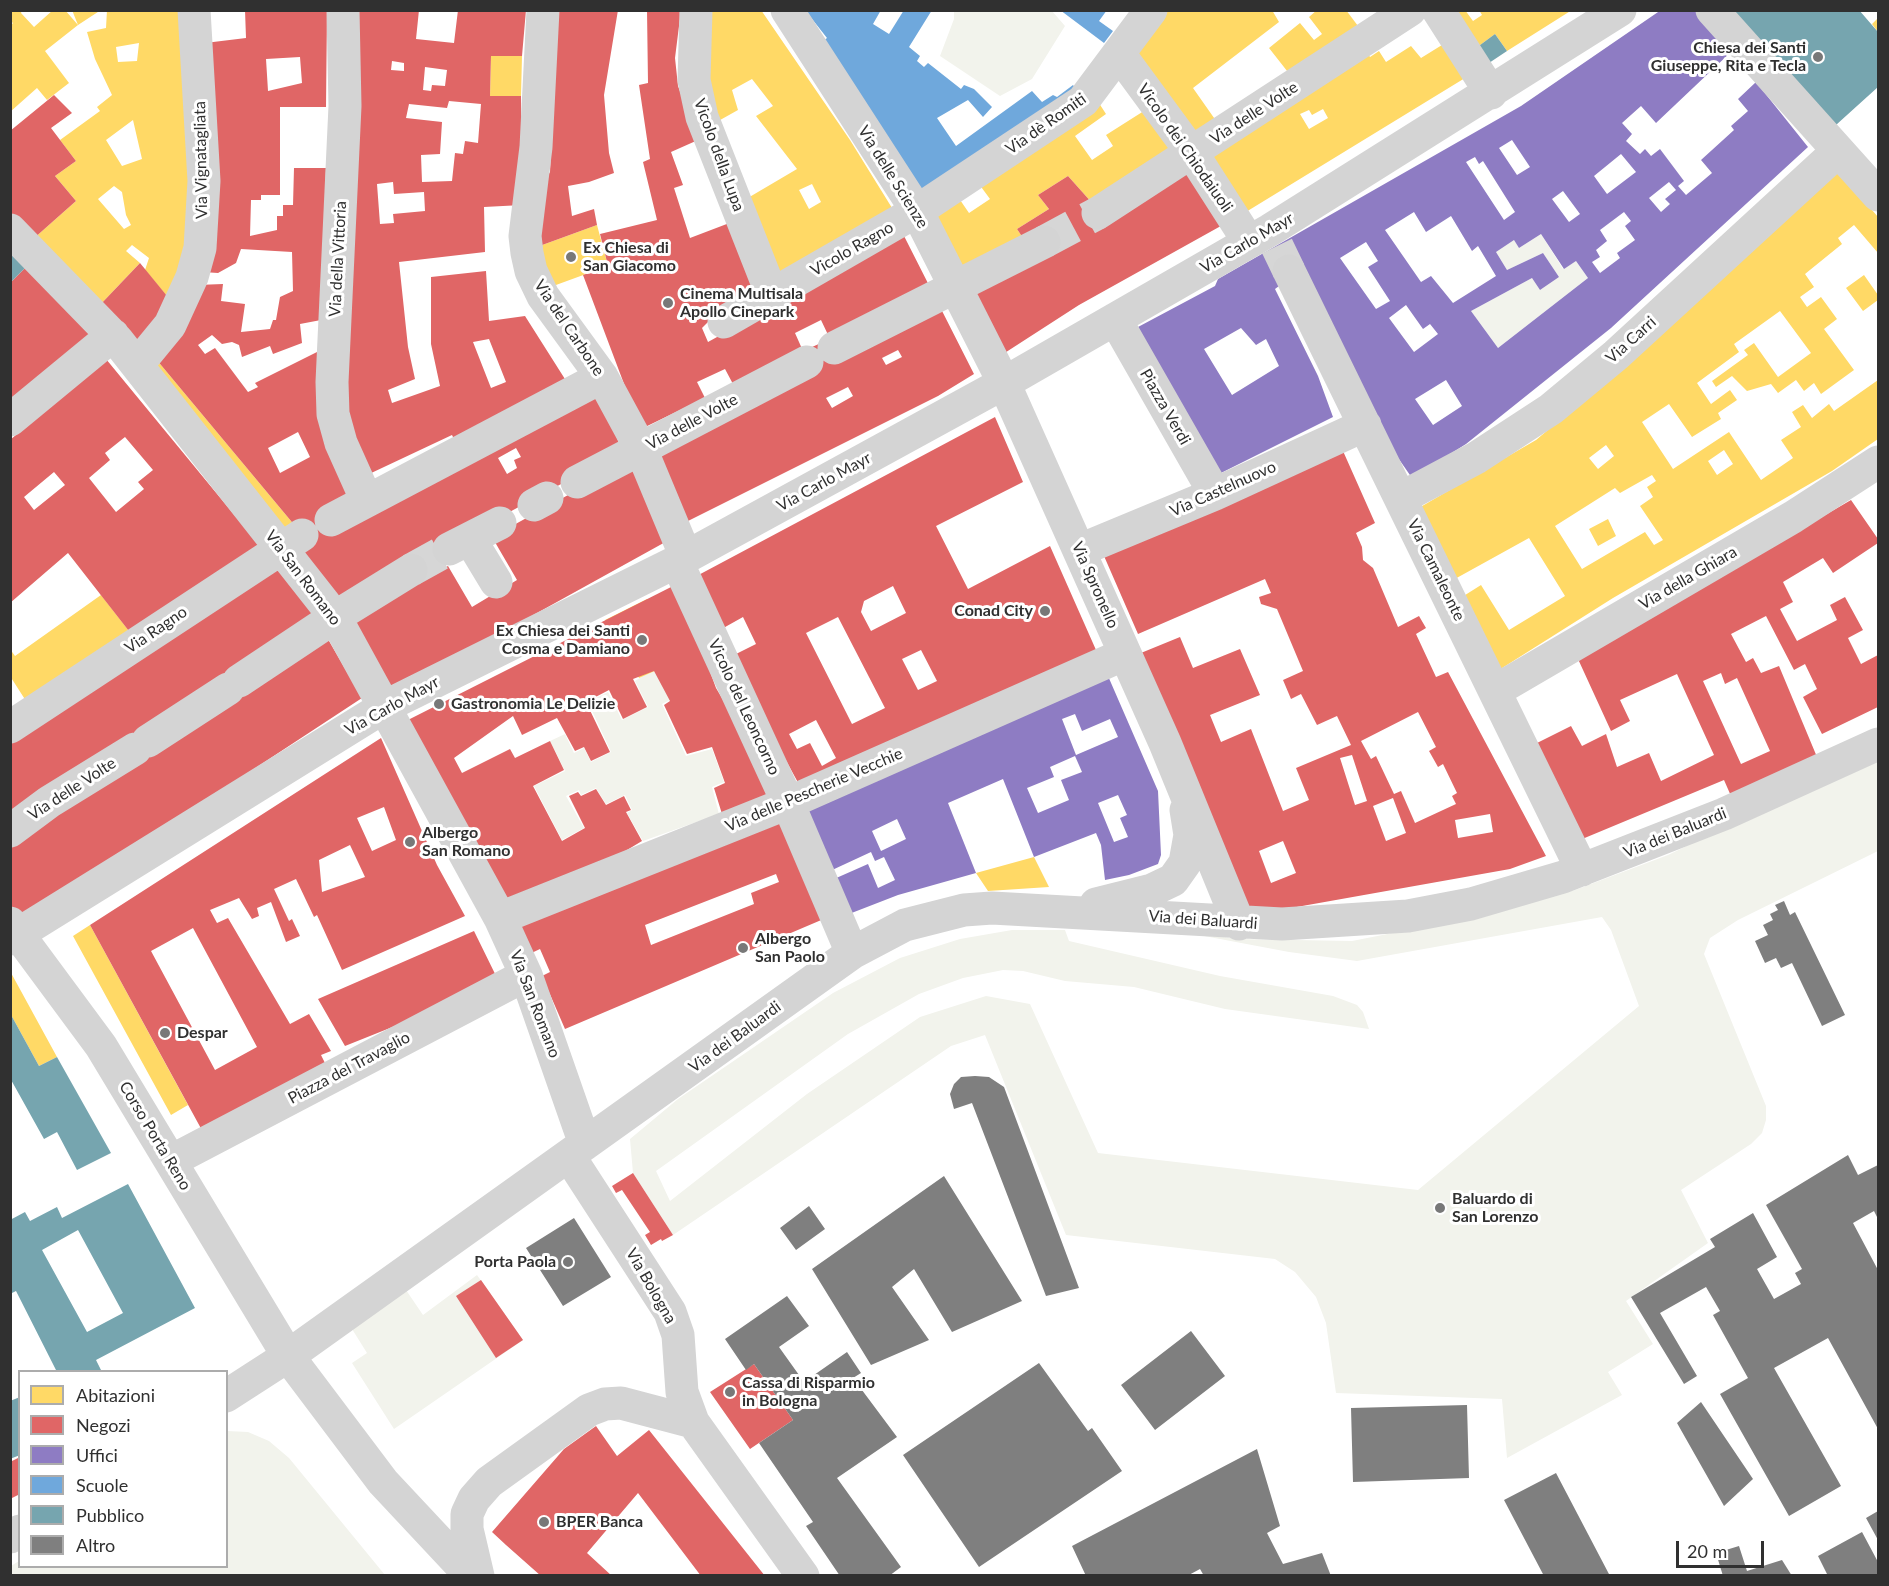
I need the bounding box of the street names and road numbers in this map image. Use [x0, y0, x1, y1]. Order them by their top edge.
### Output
street label: Via delle Volte [1206, 77, 1302, 149]
street label: Vicolo dei Chiodaiuoli [1133, 80, 1237, 216]
street label: Via dè Romiti [1002, 89, 1090, 159]
street label: Vicolo della Lupa [690, 96, 748, 214]
street label: Via Vignatagliata [190, 101, 212, 219]
street label: Via delle Scienze [854, 122, 932, 232]
street label: Via della Vittoria [325, 201, 351, 317]
street label: Via Carlo Mayr [1197, 209, 1297, 277]
street label: Vicolo Ragno [807, 218, 897, 280]
street label: Via del Carbone [530, 276, 608, 380]
street label: Via Carri [1602, 313, 1660, 367]
street label: Piazza Verdi [1136, 366, 1194, 448]
street label: Via delle Volte [643, 390, 741, 454]
street label: Via Carlo Mayr [774, 448, 874, 516]
street label: Via Castelnuovo [1167, 457, 1279, 521]
street label: Via Camaleonte [1403, 516, 1469, 624]
street label: Via San Romano [261, 527, 345, 629]
street label: Via Spronello [1067, 539, 1123, 631]
street label: Via della Ghiara [1636, 542, 1740, 614]
street label: Via Ragno [121, 602, 191, 658]
street label: Vicolo del Leoncorno [704, 636, 784, 778]
street label: Via Carlo Mayr [342, 672, 442, 740]
street label: Via delle Pescherie Vecchie [723, 744, 905, 836]
street label: Via delle Volte [24, 753, 120, 825]
street label: Via dei Baluardi [1621, 804, 1729, 862]
street label: Via dei Baluardi [1148, 907, 1258, 933]
street label: Via San Romano [506, 947, 564, 1061]
street label: Via dei Baluardi [685, 997, 785, 1077]
street label: Piazza del Travaglio [285, 1028, 413, 1108]
street label: Corso Porta Reno [115, 1078, 195, 1194]
street label: Via Bologna [622, 1245, 680, 1327]

